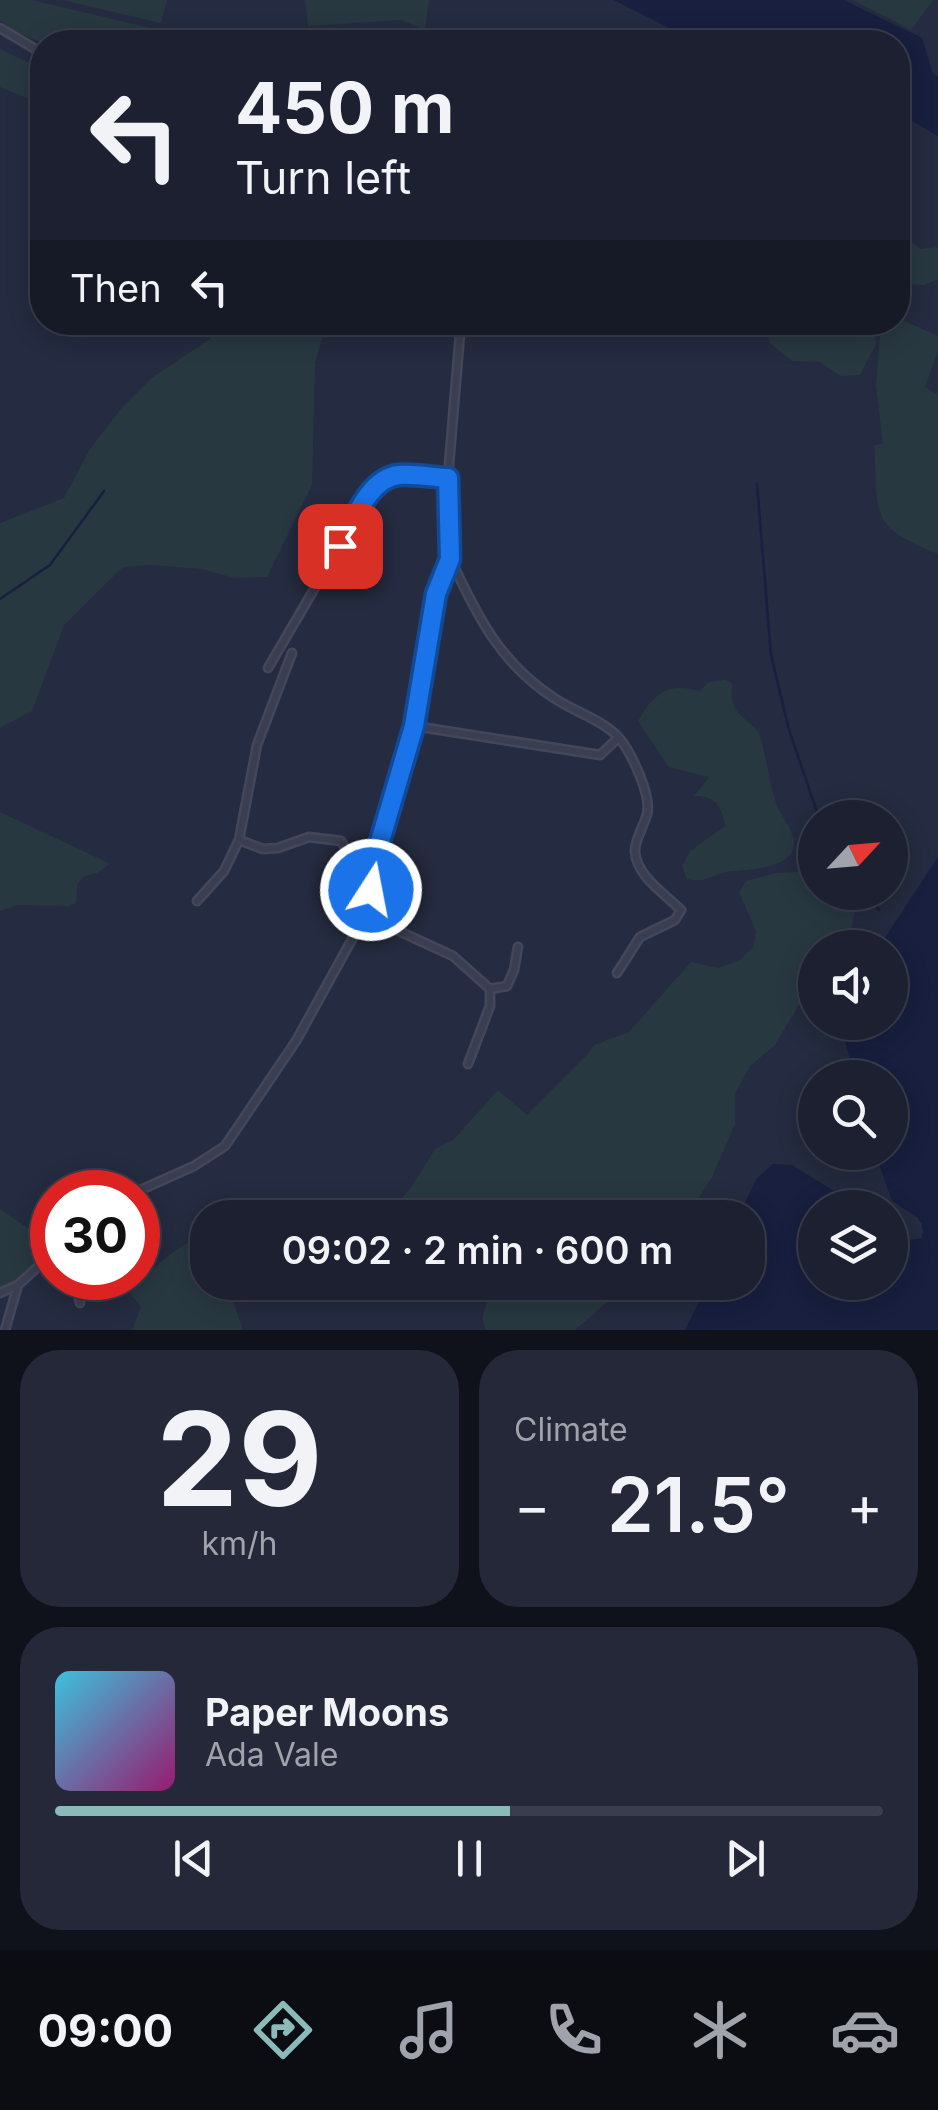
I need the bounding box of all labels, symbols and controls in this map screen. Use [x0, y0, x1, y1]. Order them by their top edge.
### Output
text: 450 m [235, 65, 455, 150]
icon: left [70, 70, 200, 200]
text: Turn left [235, 150, 411, 205]
icon: left [182, 260, 237, 315]
text: Then [70, 265, 162, 311]
pin [298, 504, 383, 589]
icon: arrive [313, 519, 368, 574]
north arrow [798, 800, 908, 910]
map controls [798, 800, 908, 1300]
position arrow [319, 838, 423, 942]
button: sound [798, 930, 908, 1040]
button: search [798, 1060, 908, 1170]
speed limit sign: 30 [30, 1170, 160, 1300]
button: layers [798, 1190, 908, 1300]
text: 09:02 · 2 min · 600 m [282, 1227, 673, 1273]
text: 29 [156, 1380, 323, 1537]
text: Climate [514, 1410, 628, 1449]
text: 21.5° [607, 1459, 790, 1550]
text: − [514, 1473, 550, 1539]
text: + [847, 1473, 883, 1539]
text: km/h [201, 1524, 278, 1563]
text: Paper Moons [205, 1689, 449, 1735]
text: Ada Vale [205, 1735, 338, 1774]
icon: previous [166, 1831, 221, 1886]
icon: pause [442, 1831, 497, 1886]
icon: next [718, 1831, 773, 1886]
icon: directions [248, 1995, 318, 2065]
icon: music [394, 1995, 464, 2065]
icon: phone [539, 1995, 609, 2065]
icon: climate [685, 1995, 755, 2065]
icon: car [830, 1995, 900, 2065]
text: 09:00 [38, 2003, 173, 2058]

